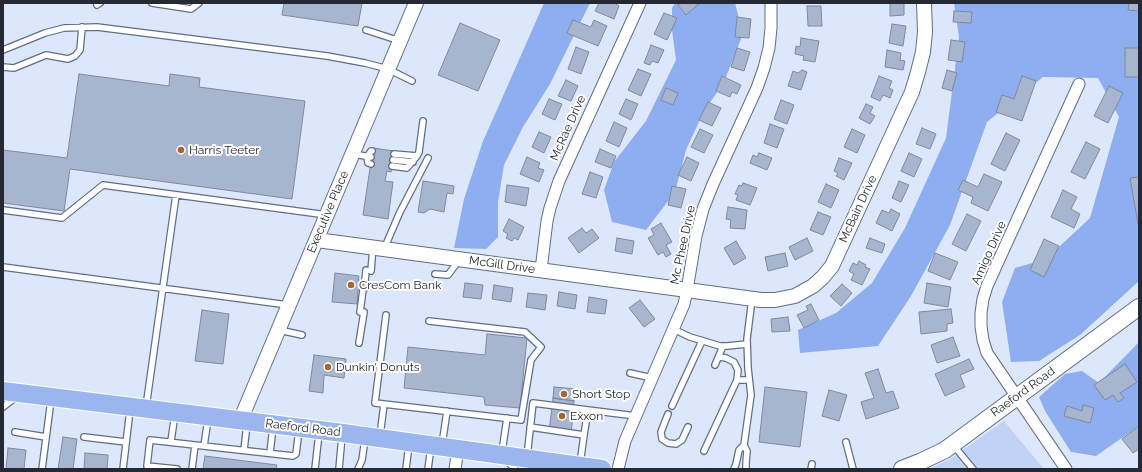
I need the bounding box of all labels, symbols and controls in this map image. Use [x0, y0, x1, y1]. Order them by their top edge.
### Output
street label: McRae Drive [547, 93, 589, 163]
place label: Harris Teeter [189, 143, 259, 157]
marker: Harris Teeter [176, 145, 186, 155]
street label: Executive Place [304, 169, 352, 255]
street label: McBain Drive [836, 173, 880, 245]
street label: Mc Phee Drive [668, 204, 698, 286]
street label: Amigo Drive [969, 219, 1009, 287]
street label: McGill Drive [468, 253, 536, 277]
place label: CresCom Bank [359, 278, 441, 292]
marker: CresCom Bank [346, 280, 356, 290]
place label: Dunkin' Donuts [336, 360, 420, 374]
marker: Dunkin' Donuts [323, 362, 333, 372]
street label: Raeford Road [988, 364, 1058, 420]
place label: Short Stop [572, 387, 630, 401]
marker: Short Stop [559, 389, 569, 399]
place label: Exxon [570, 409, 603, 423]
marker: Exxon [557, 411, 567, 421]
street label: Raeford Road [265, 416, 341, 440]

